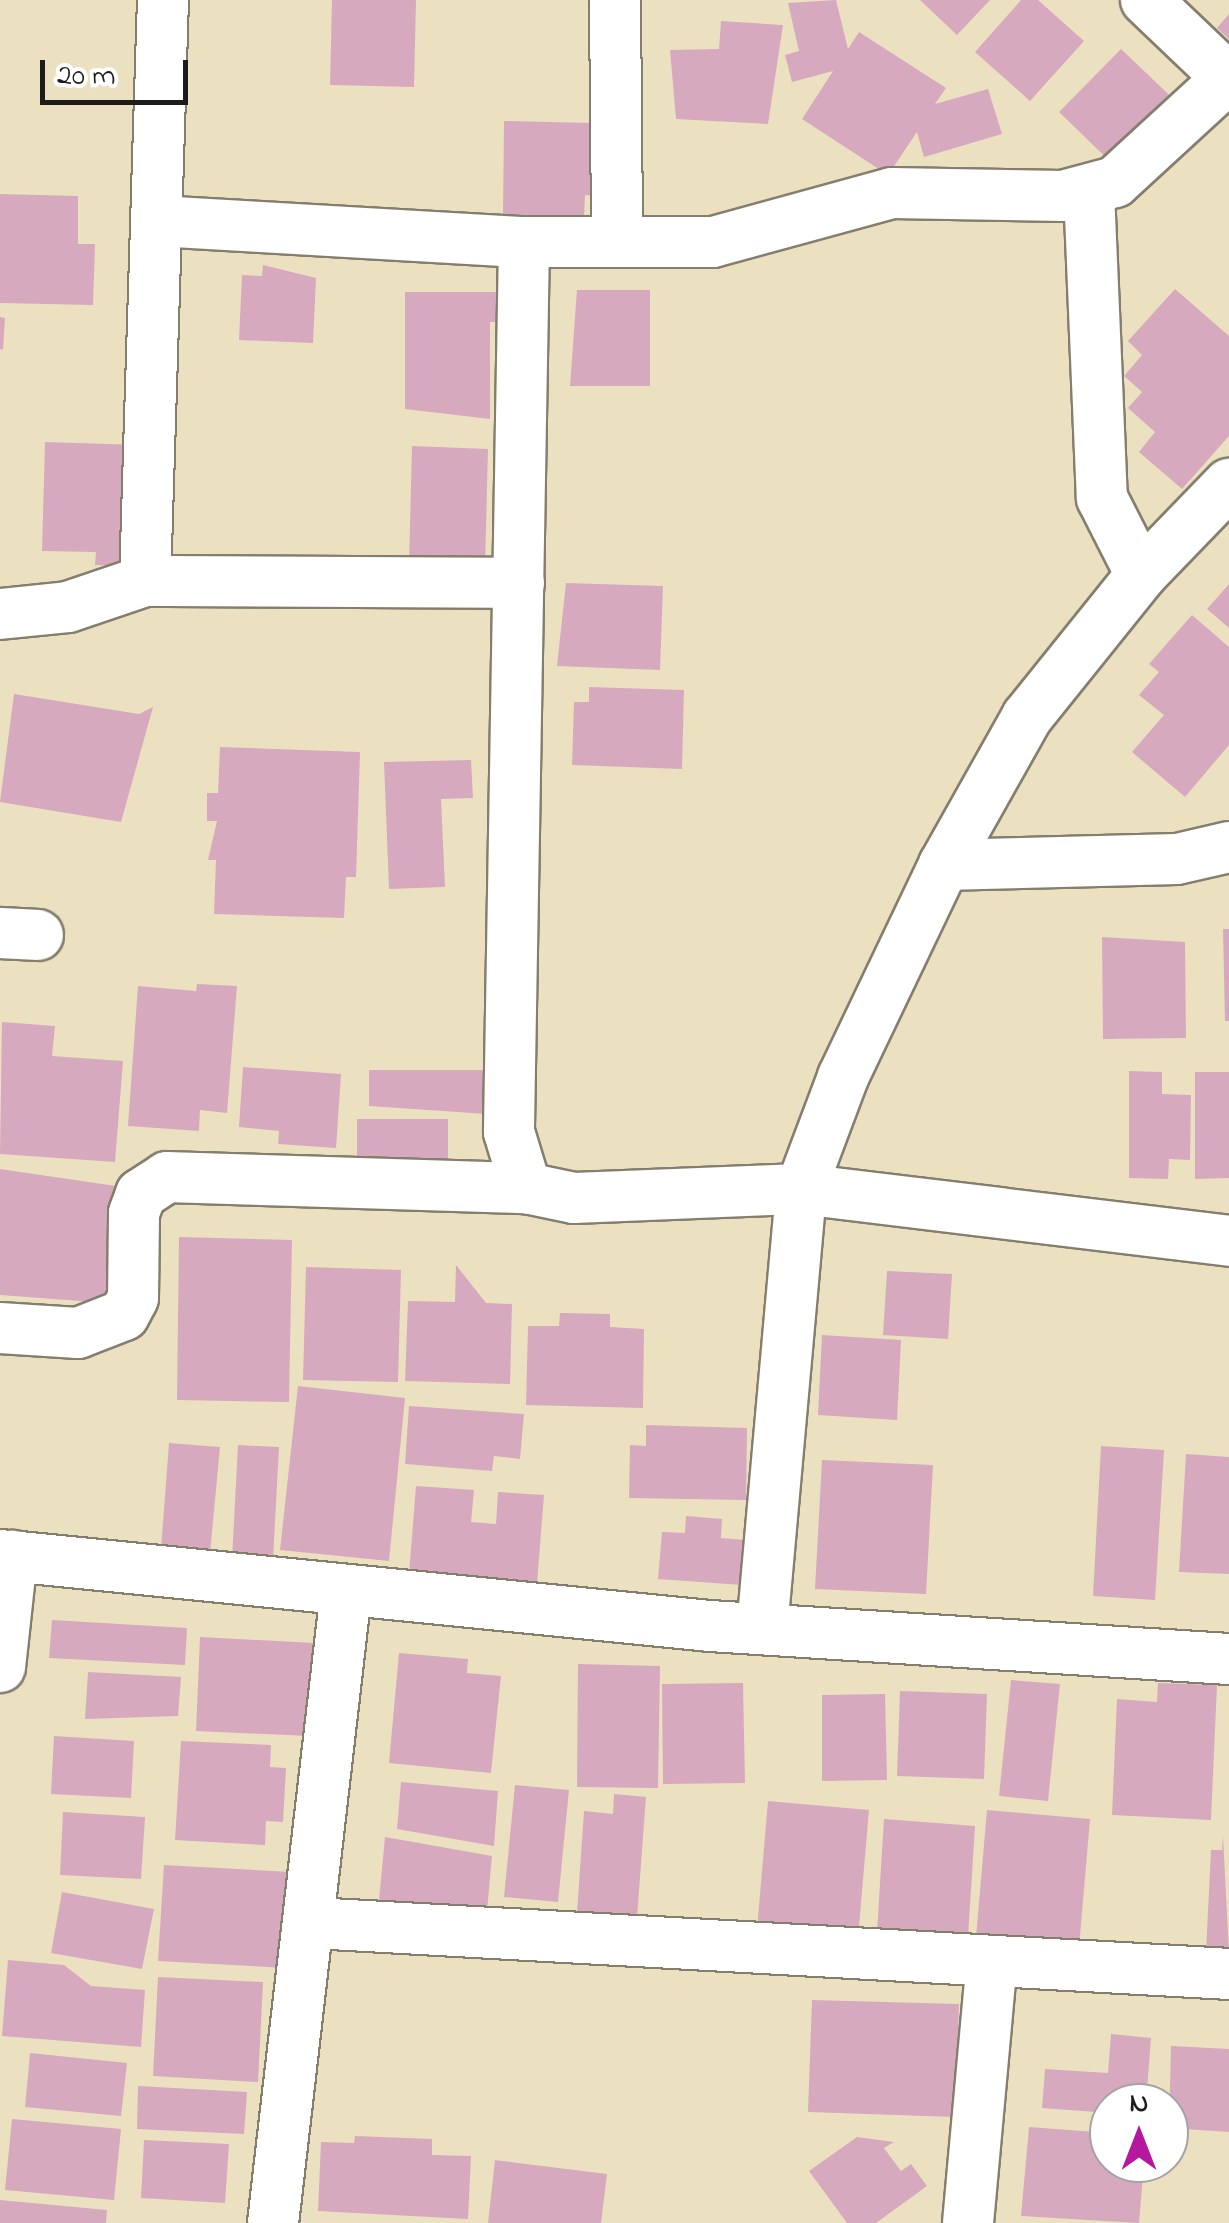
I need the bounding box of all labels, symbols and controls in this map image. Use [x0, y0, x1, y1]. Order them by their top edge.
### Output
scale bar [45, 40, 192, 102]
text: 20 m [57, 55, 116, 99]
north arrow [1089, 2083, 1189, 2183]
text: N [1130, 2084, 1148, 2125]

